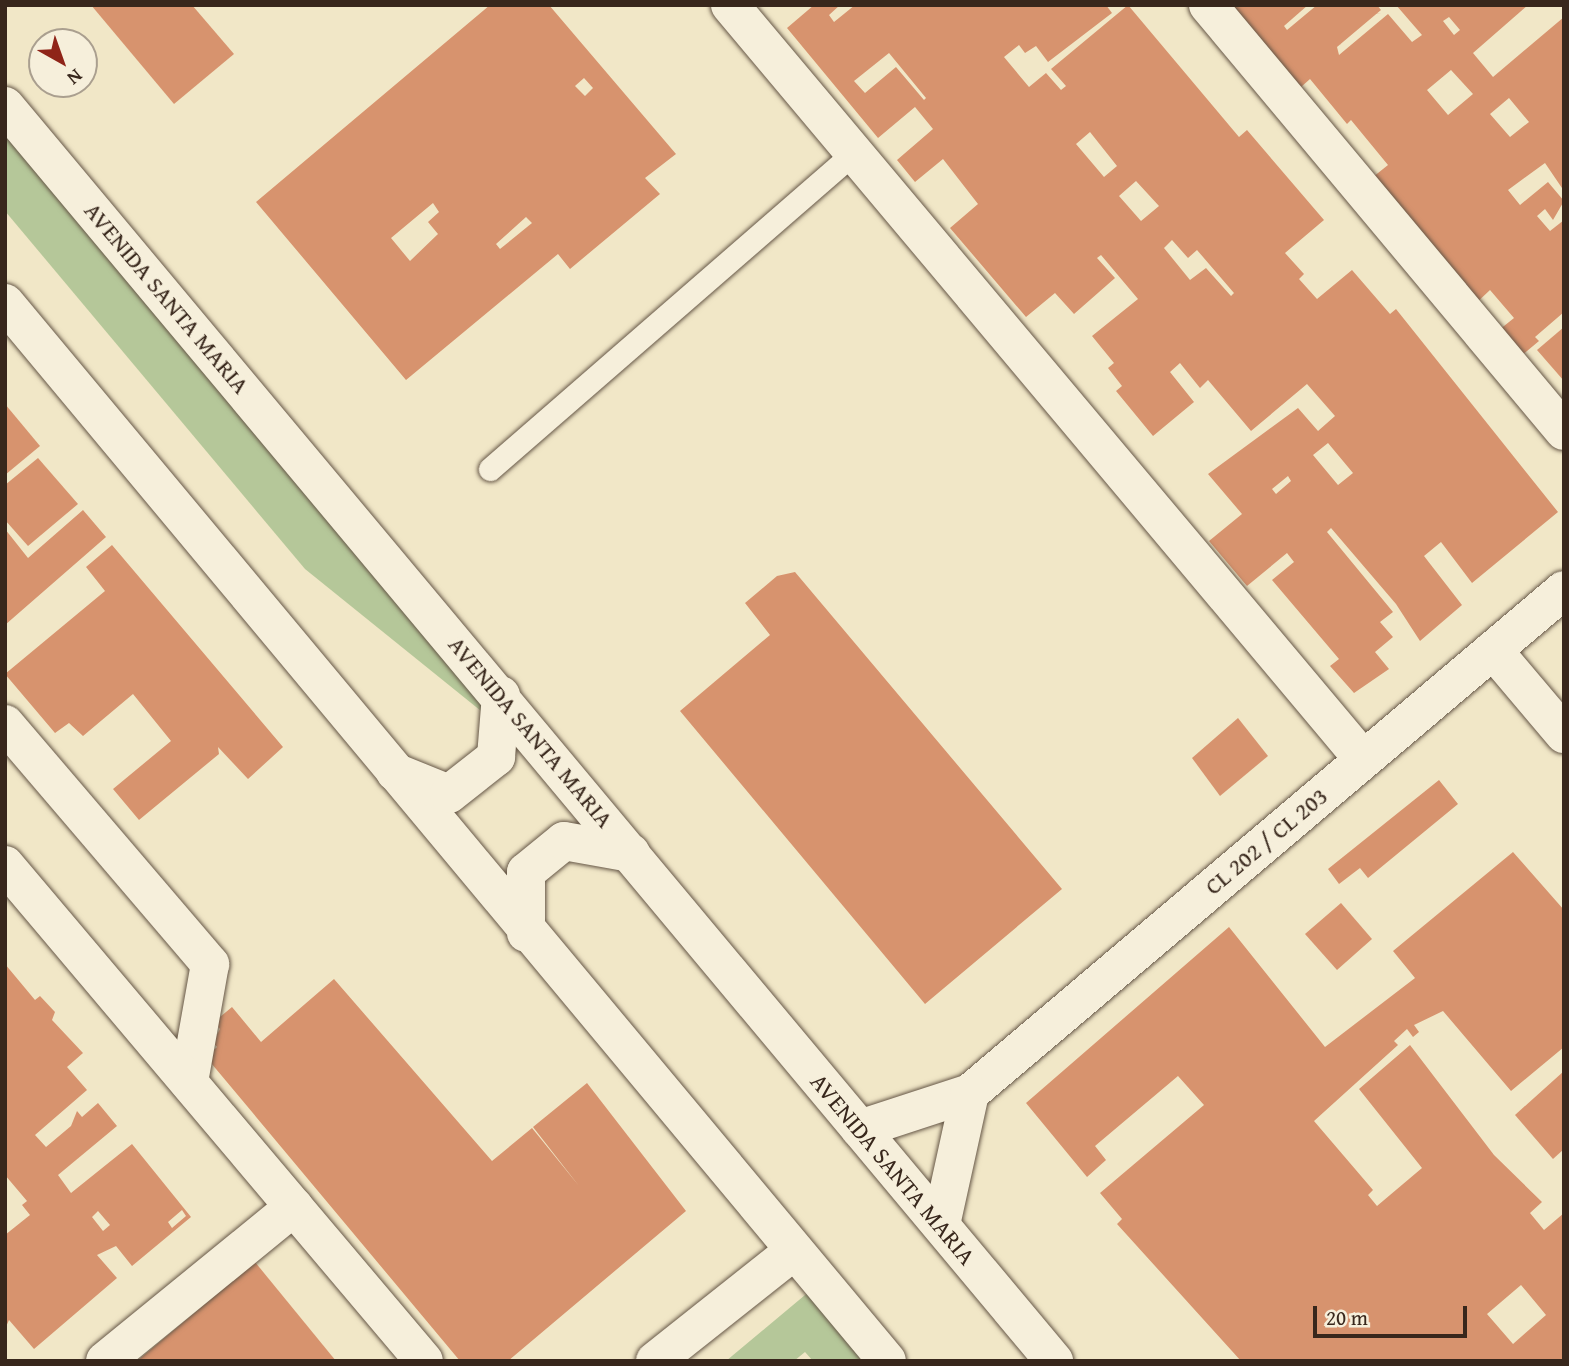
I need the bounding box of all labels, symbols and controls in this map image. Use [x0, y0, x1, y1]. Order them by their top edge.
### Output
north arrow [28, 28, 98, 98]
text: N [61, 63, 89, 92]
street label: AVENIDA SANTA MARIA [78, 196, 256, 400]
street label: AVENIDA SANTA MARIA [442, 630, 620, 834]
street label: CL 202 / CL 203 [1199, 781, 1333, 901]
street label: AVENIDA SANTA MARIA [804, 1067, 982, 1271]
scale bar [1317, 1292, 1471, 1336]
text: 20 m [1326, 1302, 1368, 1333]

